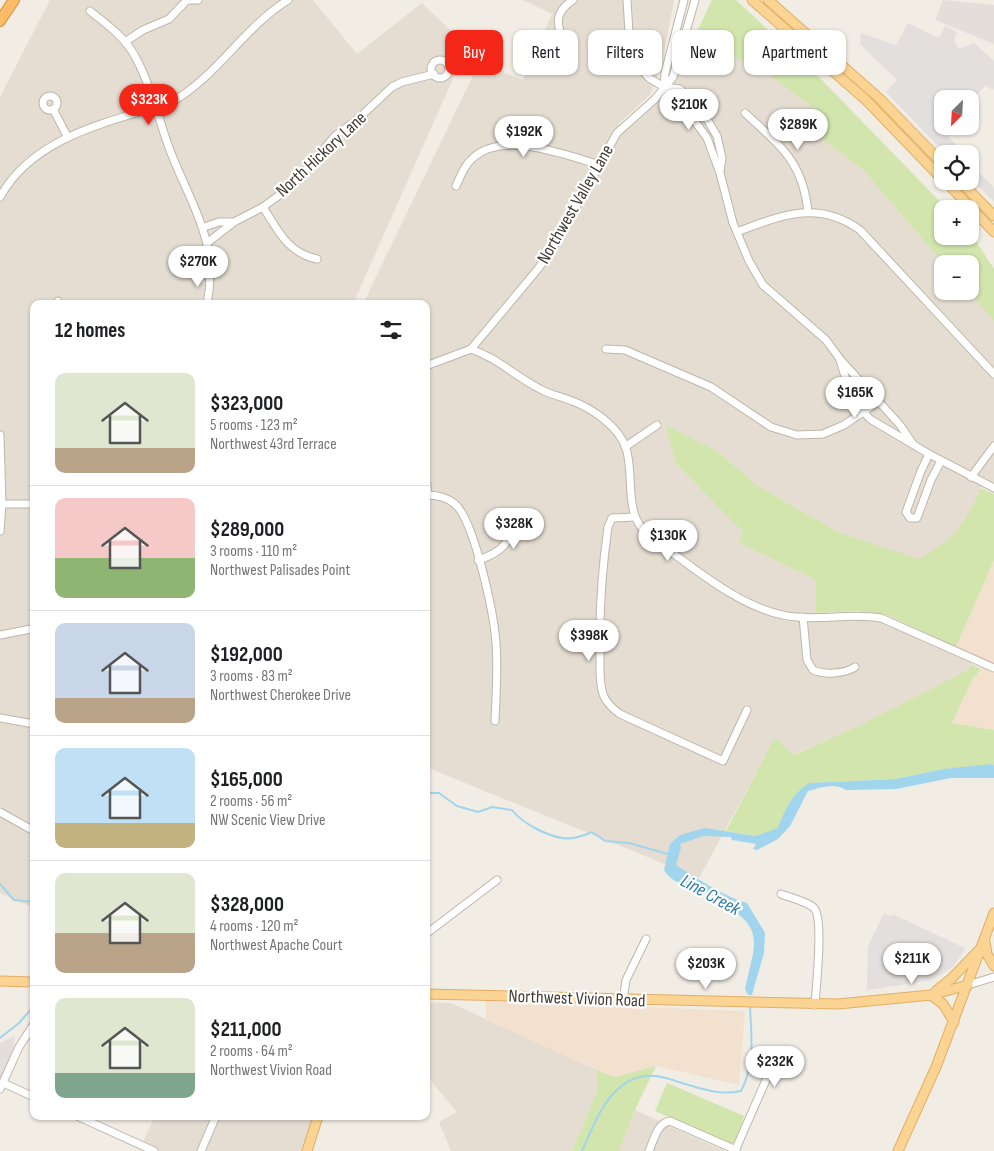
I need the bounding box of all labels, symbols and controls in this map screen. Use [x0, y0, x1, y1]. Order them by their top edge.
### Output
chip: Buy [445, 30, 503, 75]
chip: Rent [513, 30, 578, 75]
chip: Filters [588, 30, 662, 75]
chip: New [672, 30, 734, 75]
chip: Apartment [744, 30, 846, 75]
pin: $323K [114, 84, 184, 126]
pin: $210K [654, 88, 724, 131]
text: $323K [130, 90, 168, 109]
north arrow [934, 90, 979, 135]
map controls [934, 90, 979, 300]
text: $210K [671, 95, 707, 114]
street label: North Hickory Lane [272, 107, 371, 201]
pin: $289K [763, 108, 833, 151]
text: $289K [779, 115, 817, 134]
pin: $192K [489, 116, 559, 158]
text: $192K [506, 122, 542, 141]
street label: Northwest Valley Lane [533, 141, 618, 267]
button: locate [934, 145, 979, 190]
button: + [934, 200, 979, 245]
pin: $270K [163, 246, 233, 288]
text: $270K [179, 252, 217, 271]
button: − [934, 255, 979, 300]
icon: filters [377, 316, 405, 344]
text: 12 homes [55, 318, 125, 343]
pin: $165K [820, 376, 890, 419]
text: $165K [837, 383, 873, 402]
text: $323,000 [210, 391, 283, 416]
icon: home [95, 393, 155, 453]
text: 5 rooms · 123 m² [210, 416, 298, 435]
text: Northwest 43rd Terrace [210, 435, 337, 454]
pin: $328K [479, 508, 549, 550]
text: $328K [495, 514, 533, 533]
text: $289,000 [210, 517, 284, 542]
icon: home [95, 518, 155, 578]
pin: $130K [633, 520, 703, 562]
text: $130K [649, 526, 687, 545]
text: 3 rooms · 110 m² [210, 542, 297, 561]
text: Northwest Palisades Point [210, 561, 350, 580]
pin: $398K [554, 620, 624, 662]
text: $398K [570, 626, 608, 645]
text: $192,000 [210, 642, 283, 667]
icon: home [95, 643, 155, 703]
text: 3 rooms · 83 m² [210, 667, 293, 686]
text: Northwest Cherokee Drive [210, 686, 351, 705]
text: $165,000 [210, 767, 283, 792]
icon: home [95, 768, 155, 828]
text: 2 rooms · 56 m² [210, 792, 292, 811]
text: NW Scenic View Drive [210, 811, 326, 830]
water label: Line Creek [676, 870, 745, 921]
text: $328,000 [210, 892, 284, 917]
icon: home [95, 893, 155, 953]
text: 4 rooms · 120 m² [210, 917, 298, 936]
text: Northwest Apache Court [210, 936, 343, 955]
pin: $211K [877, 942, 947, 985]
pin: $203K [671, 948, 741, 990]
text: $211K [894, 949, 930, 968]
text: $203K [687, 954, 725, 973]
street label: Northwest Vivion Road [508, 986, 646, 1011]
text: $211,000 [210, 1017, 282, 1042]
icon: home [95, 1018, 155, 1078]
text: 2 rooms · 64 m² [210, 1042, 293, 1061]
pin: $232K [740, 1046, 810, 1088]
text: $232K [756, 1052, 794, 1071]
text: Northwest Vivion Road [210, 1061, 332, 1080]

